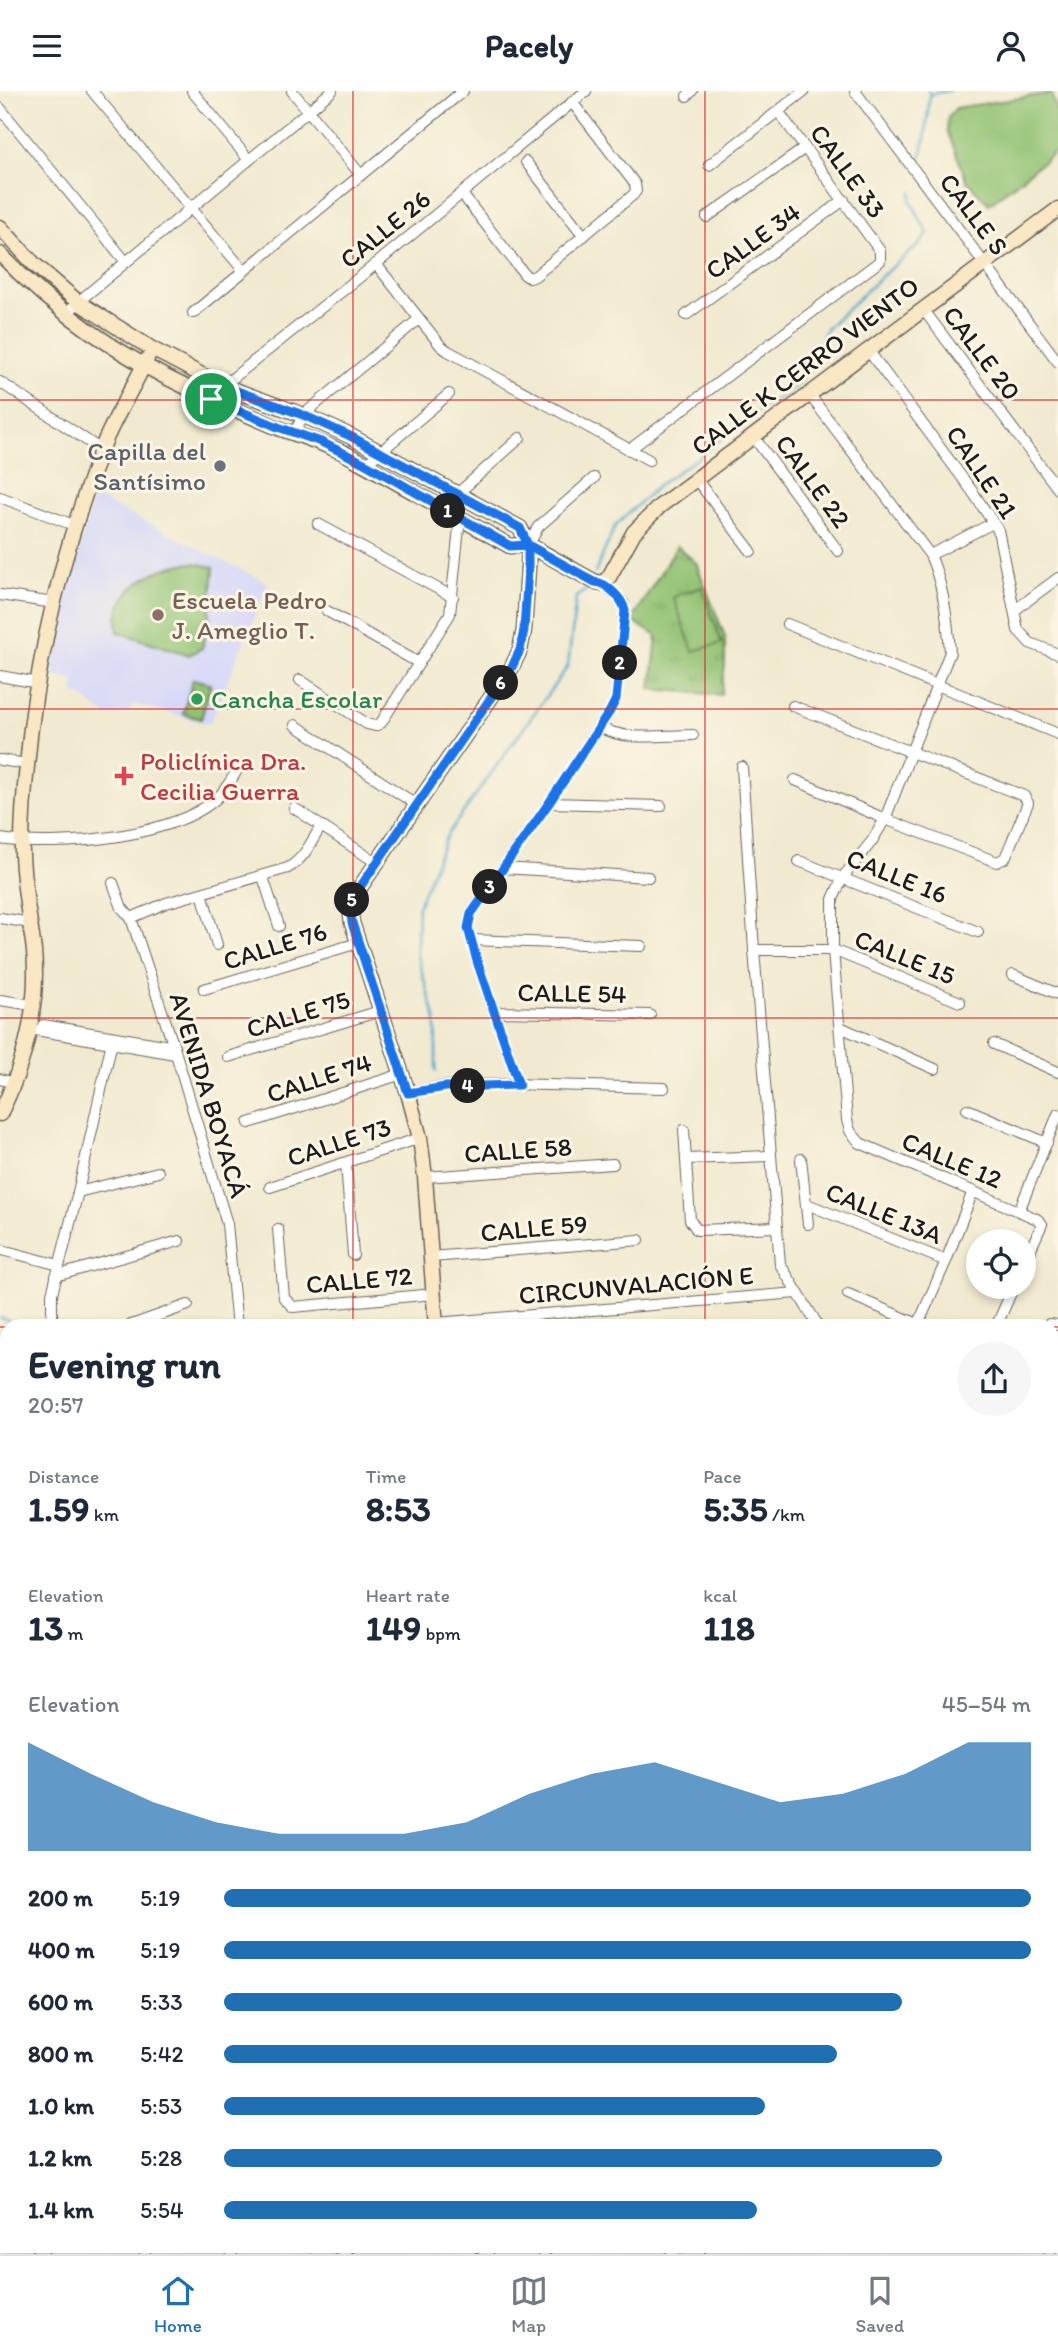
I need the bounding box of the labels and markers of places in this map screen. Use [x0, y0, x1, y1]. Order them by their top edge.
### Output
pin [181, 369, 241, 429]
place label: Capilla del Santísimo [87, 435, 206, 497]
marker: Capilla del Santísimo [212, 458, 228, 474]
pin: 1 [430, 493, 466, 529]
place label: Escuela Pedro J. Ameglio T. [172, 584, 327, 646]
marker: Escuela Pedro J. Ameglio T. [150, 607, 166, 623]
pin: 2 [602, 645, 638, 681]
pin: 6 [484, 665, 518, 701]
place label: Cancha Escolar [211, 683, 383, 715]
marker: Cancha Escolar [189, 691, 205, 707]
place label: Policlínica Dra. Cecilia Guerra [140, 745, 306, 807]
marker: Policlínica Dra. Cecilia Guerra [114, 766, 134, 786]
pin: 3 [472, 869, 508, 905]
pin: 5 [334, 883, 370, 917]
pin: 4 [450, 1069, 486, 1103]

